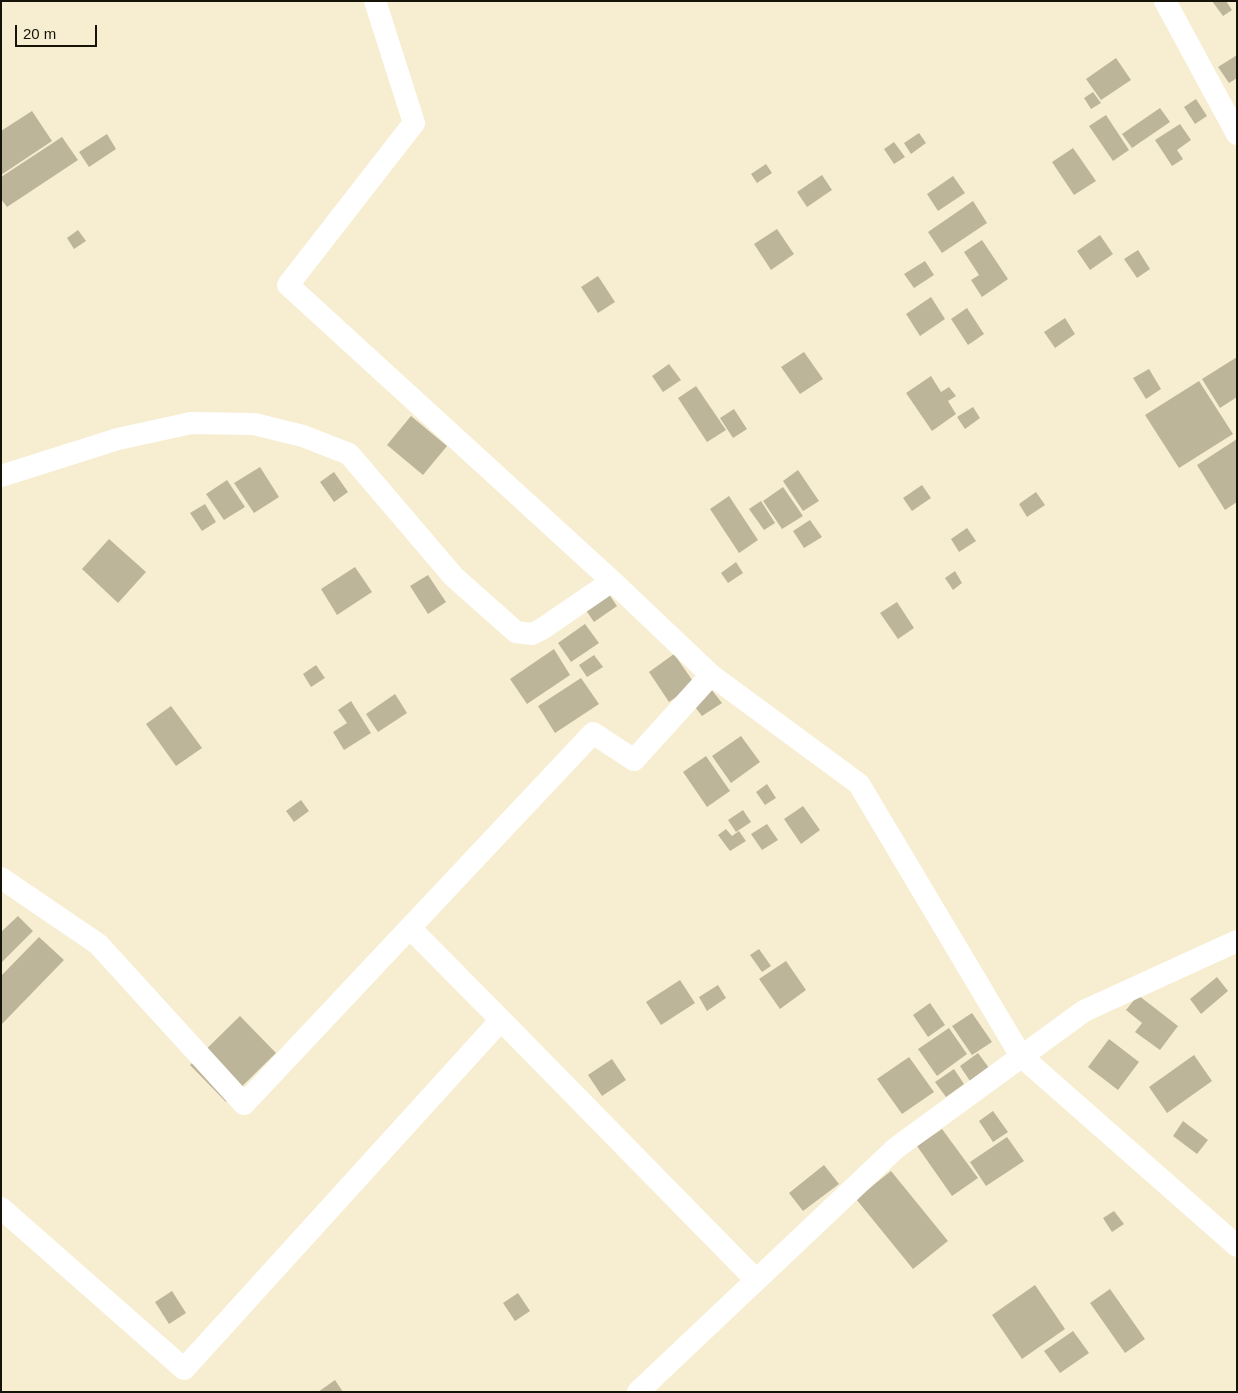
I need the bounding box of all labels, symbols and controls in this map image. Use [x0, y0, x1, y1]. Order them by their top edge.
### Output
scale bar [18, 15, 100, 47]
text: 20 m [23, 25, 56, 42]

